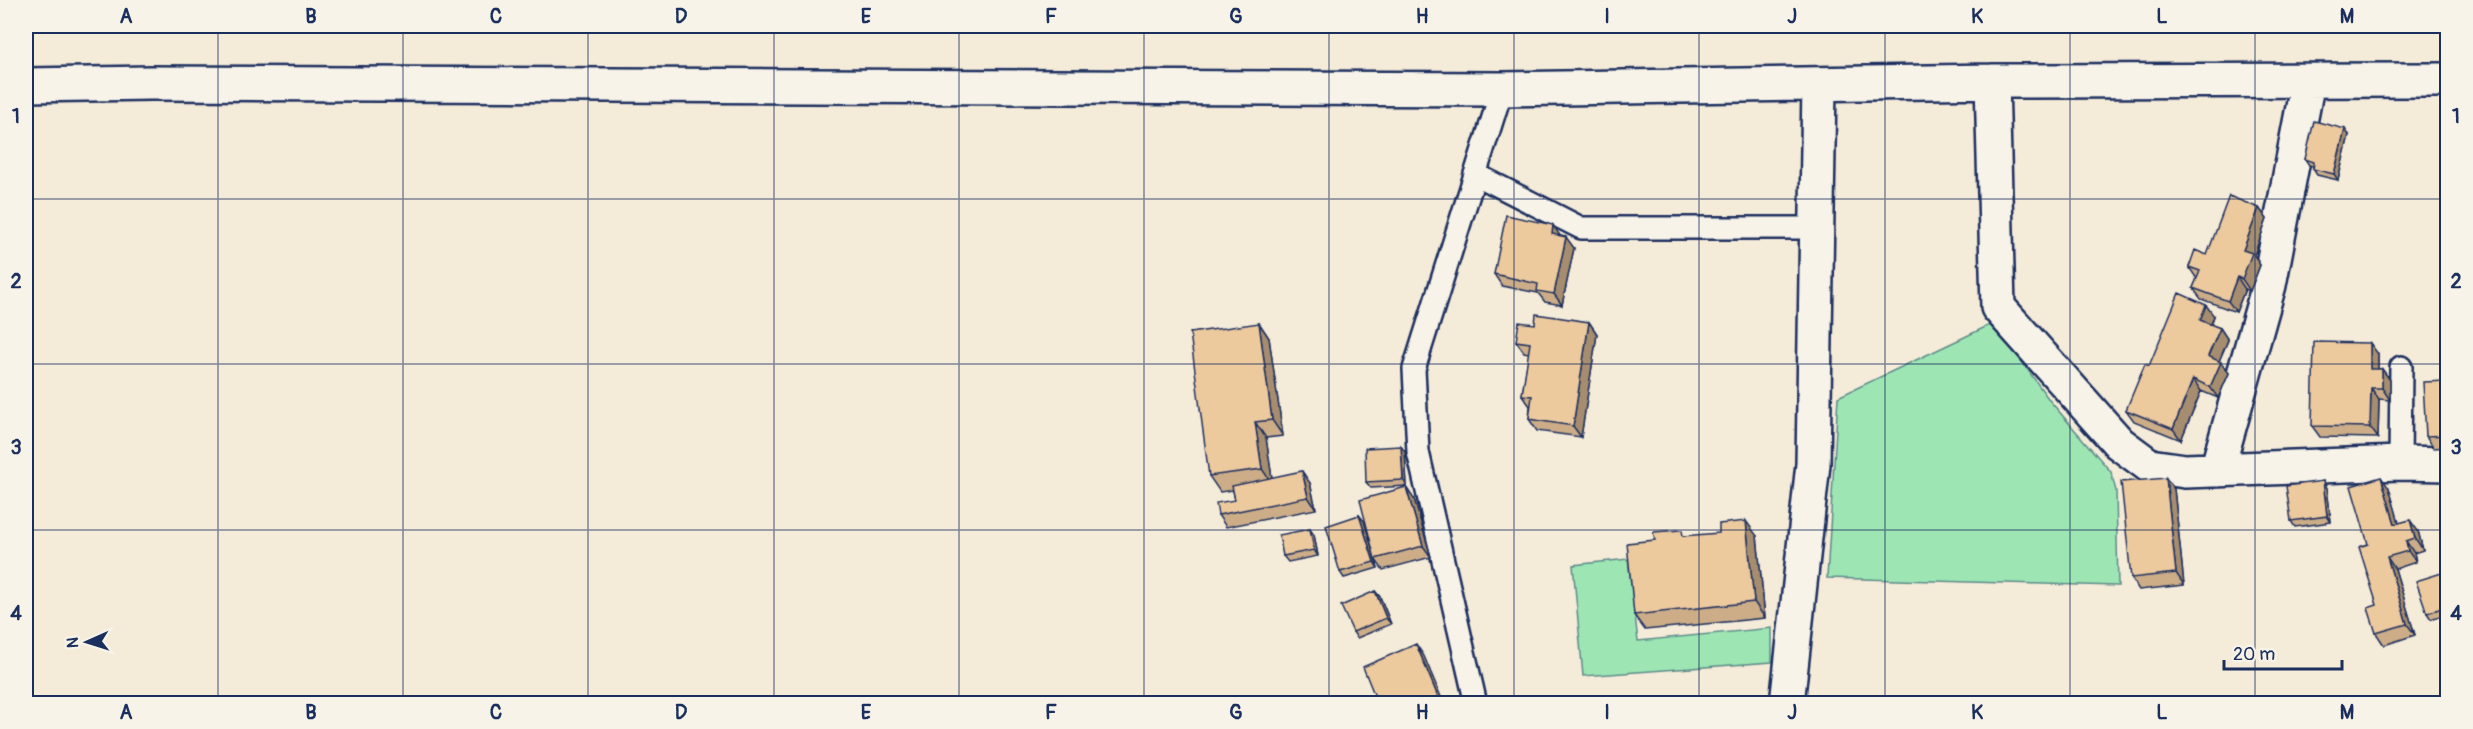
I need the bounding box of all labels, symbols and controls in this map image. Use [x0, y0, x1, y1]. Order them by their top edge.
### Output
text: A [120, 4, 133, 29]
text: B [305, 4, 317, 29]
text: C [490, 4, 502, 29]
text: D [675, 4, 688, 29]
text: E [861, 4, 872, 29]
text: F [1045, 4, 1057, 29]
text: G [1229, 4, 1243, 29]
text: H [1416, 4, 1429, 29]
text: I [1604, 4, 1610, 29]
text: J [1787, 4, 1797, 29]
text: K [1971, 4, 1983, 29]
text: L [2156, 4, 2168, 29]
text: M [2340, 4, 2354, 29]
text: 1 [12, 104, 20, 129]
text: 1 [2452, 104, 2460, 129]
text: 2 [10, 269, 22, 294]
text: 2 [2450, 269, 2462, 294]
text: 3 [10, 435, 22, 460]
text: 3 [2450, 435, 2462, 460]
text: 4 [10, 601, 22, 626]
text: 4 [2450, 601, 2462, 626]
north arrow [57, 612, 117, 672]
scale bar [2224, 633, 2342, 671]
text: N [63, 637, 83, 649]
text: 20 m [2233, 643, 2275, 666]
text: A [120, 700, 133, 725]
text: B [305, 700, 317, 725]
text: C [490, 700, 502, 725]
text: D [675, 700, 688, 725]
text: E [861, 700, 872, 725]
text: F [1045, 700, 1057, 725]
text: G [1229, 700, 1243, 725]
text: H [1416, 700, 1429, 725]
text: I [1604, 700, 1610, 725]
text: J [1787, 700, 1797, 725]
text: K [1971, 700, 1983, 725]
text: L [2156, 700, 2168, 725]
text: M [2340, 700, 2354, 725]

